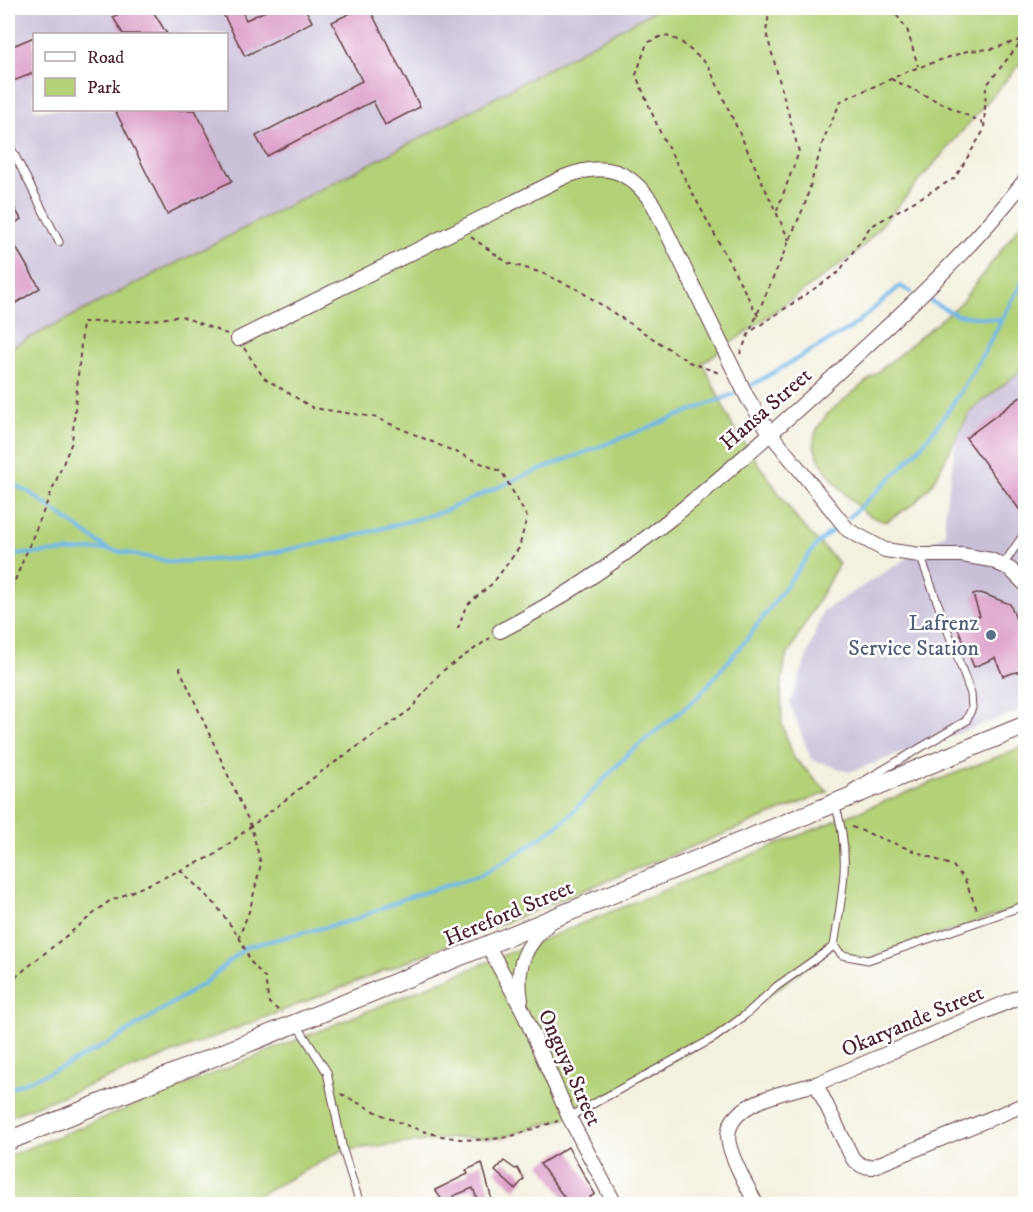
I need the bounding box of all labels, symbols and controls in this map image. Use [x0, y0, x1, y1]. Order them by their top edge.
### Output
legend [33, 33, 228, 111]
text: Road [87, 47, 124, 69]
text: Park [87, 77, 121, 99]
street label: Hansa Street [715, 362, 817, 456]
place label: Lafrenz Service Station [848, 610, 980, 662]
marker: Lafrenz Service Station [984, 628, 998, 642]
street label: Hereford Street [440, 874, 577, 953]
street label: Okaryande Street [837, 979, 988, 1063]
street label: Onguya Street [532, 1005, 607, 1130]

